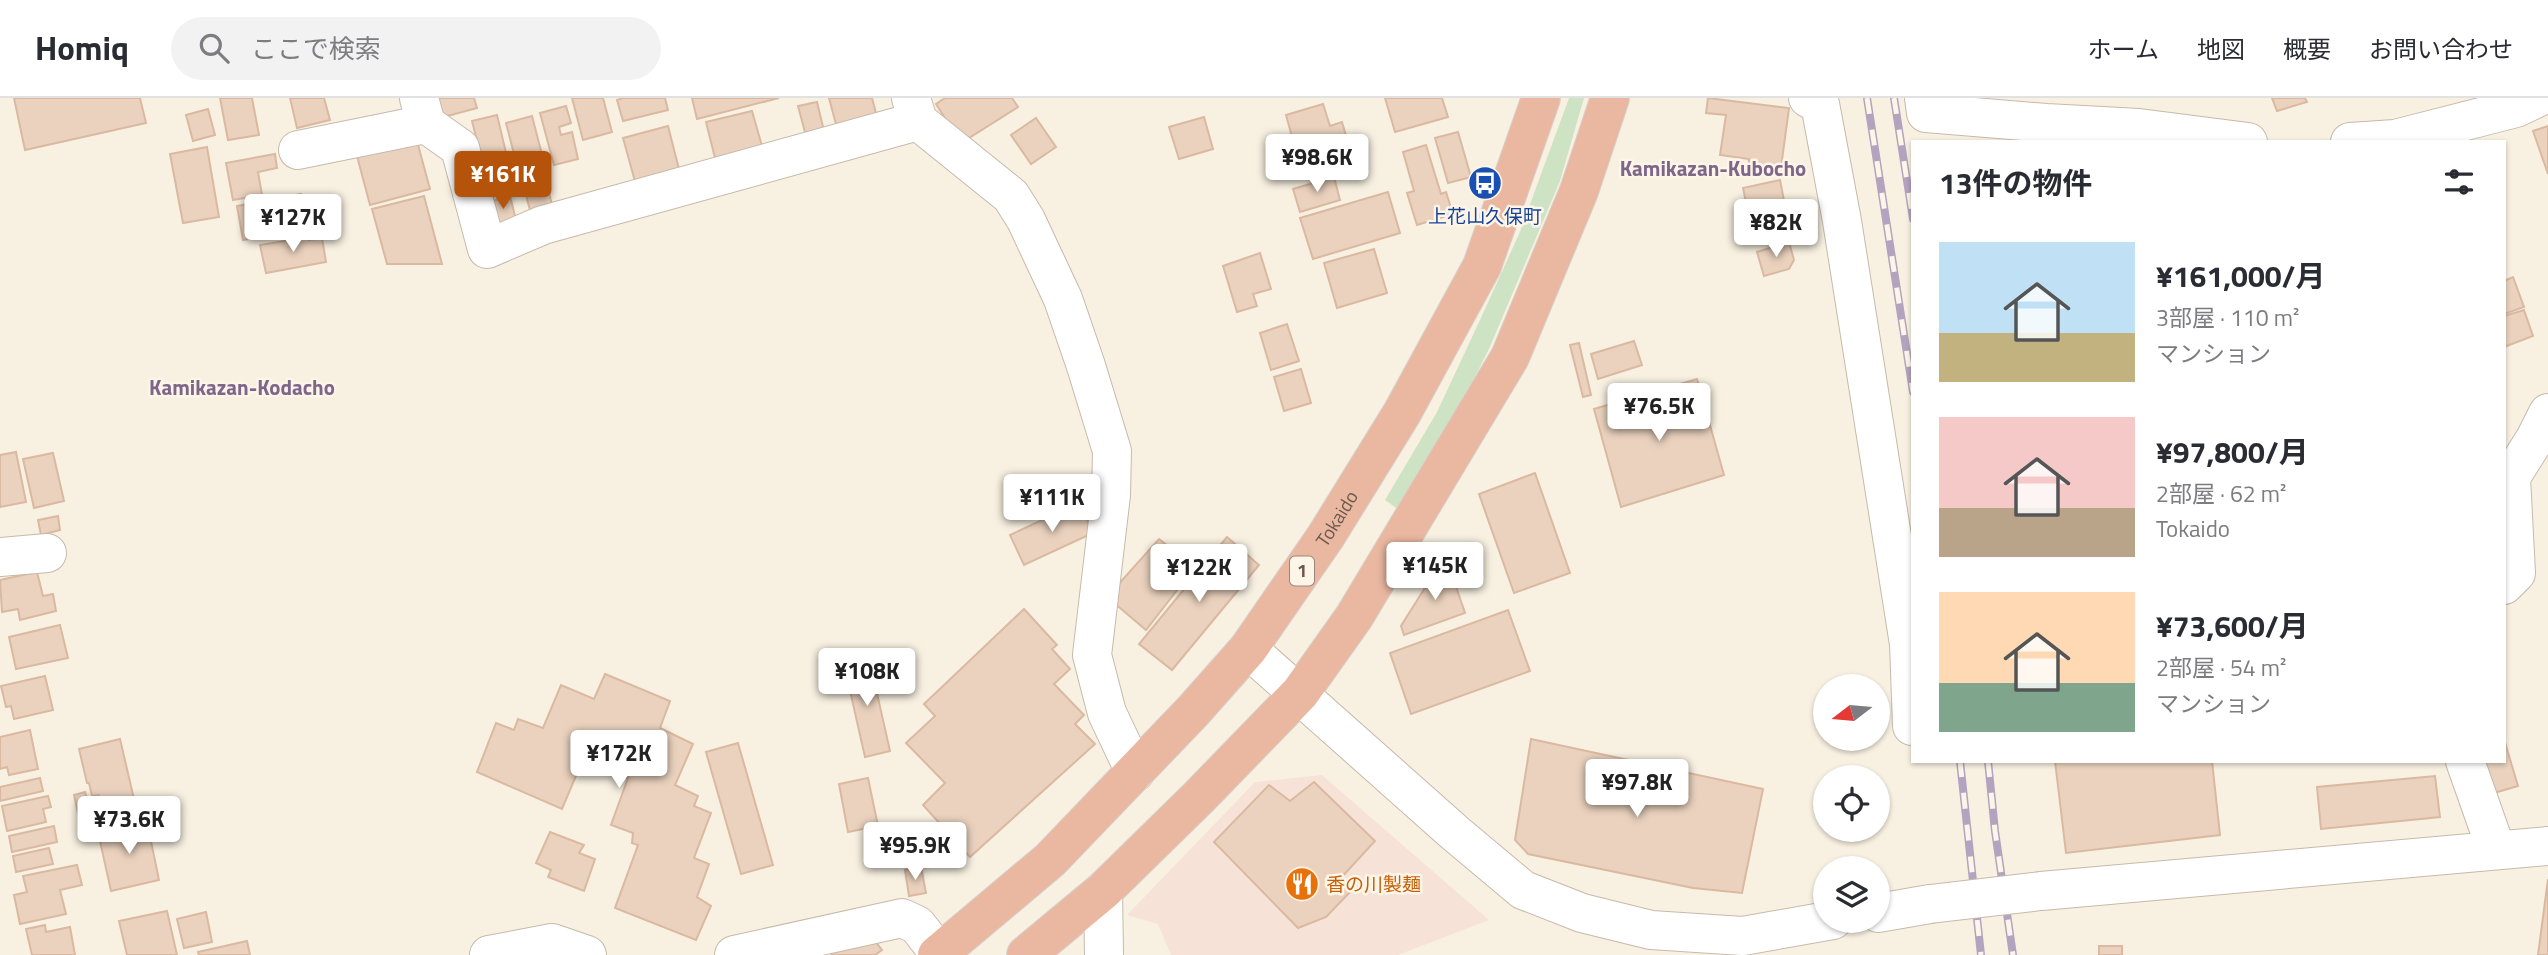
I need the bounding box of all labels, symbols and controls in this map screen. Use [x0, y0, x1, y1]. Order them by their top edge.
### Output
search box [171, 17, 661, 80]
text: Homiq [35, 23, 129, 73]
icon: search [195, 29, 233, 67]
text: ここで検索 [251, 29, 381, 68]
text: ホーム [2088, 31, 2159, 67]
text: 地図 [2197, 31, 2245, 67]
text: 概要 [2283, 31, 2331, 67]
text: お問い合わせ [2369, 31, 2513, 67]
pin: ¥98.6K [1260, 134, 1374, 194]
text: ¥98.6K [1281, 139, 1353, 174]
pin: ¥161K [454, 152, 552, 211]
district label: Kamikazan-Kubocho [1620, 152, 1806, 184]
text: ¥161K [470, 156, 536, 191]
text: 13件の物件 [1939, 160, 2093, 206]
icon: filters [2440, 163, 2478, 201]
bus stop icon: 上花山久保町 [1466, 164, 1504, 202]
pin: ¥127K [244, 194, 342, 254]
text: ¥127K [260, 199, 326, 234]
pin: ¥82K [1735, 200, 1817, 259]
place label: 上花山久保町 [1428, 201, 1542, 230]
text: ¥82K [1750, 204, 1802, 239]
text: ¥161,000/月 [2156, 253, 2325, 299]
icon: home [1995, 270, 2079, 354]
text: 3部屋 · 110 m² [2156, 300, 2299, 335]
text: マンション [2156, 336, 2271, 371]
district label: Kamikazan-Kodacho [149, 371, 335, 403]
pin: ¥76.5K [1602, 384, 1716, 443]
text: ¥76.5K [1623, 388, 1695, 423]
text: ¥97,800/月 [2156, 429, 2309, 475]
icon: home [1995, 445, 2079, 529]
pin: ¥111K [1003, 474, 1101, 534]
text: 2部屋 · 62 m² [2156, 476, 2286, 511]
text: ¥111K [1019, 479, 1085, 514]
street label: Tokaido [1308, 485, 1365, 552]
text: Tokaido [2156, 511, 2230, 546]
pin: ¥145K [1386, 542, 1484, 602]
pin: ¥122K [1150, 545, 1248, 604]
text: ¥145K [1402, 547, 1468, 582]
text: ¥122K [1166, 549, 1232, 584]
road number: 1 [1290, 556, 1314, 586]
text: ¥73,600/月 [2156, 603, 2309, 649]
icon: home [1995, 620, 2079, 704]
pin: ¥108K [818, 648, 916, 708]
text: 2部屋 · 54 m² [2156, 650, 2286, 685]
text: ¥108K [834, 653, 900, 688]
north arrow [1813, 674, 1890, 751]
map controls [1813, 674, 1890, 933]
text: マンション [2156, 686, 2271, 721]
pin: ¥172K [570, 730, 668, 790]
text: ¥172K [586, 735, 652, 770]
pin: ¥97.8K [1580, 760, 1694, 819]
text: ¥97.8K [1601, 764, 1673, 799]
button: locate [1813, 765, 1890, 842]
pin: ¥73.6K [72, 796, 186, 856]
text: ¥73.6K [93, 801, 165, 836]
pin: ¥95.9K [858, 822, 972, 882]
text: ¥95.9K [879, 827, 951, 862]
button: layers [1813, 856, 1890, 933]
restaurant icon: 香の川製麺 [1283, 865, 1321, 903]
place label: 香の川製麺 [1326, 869, 1421, 898]

